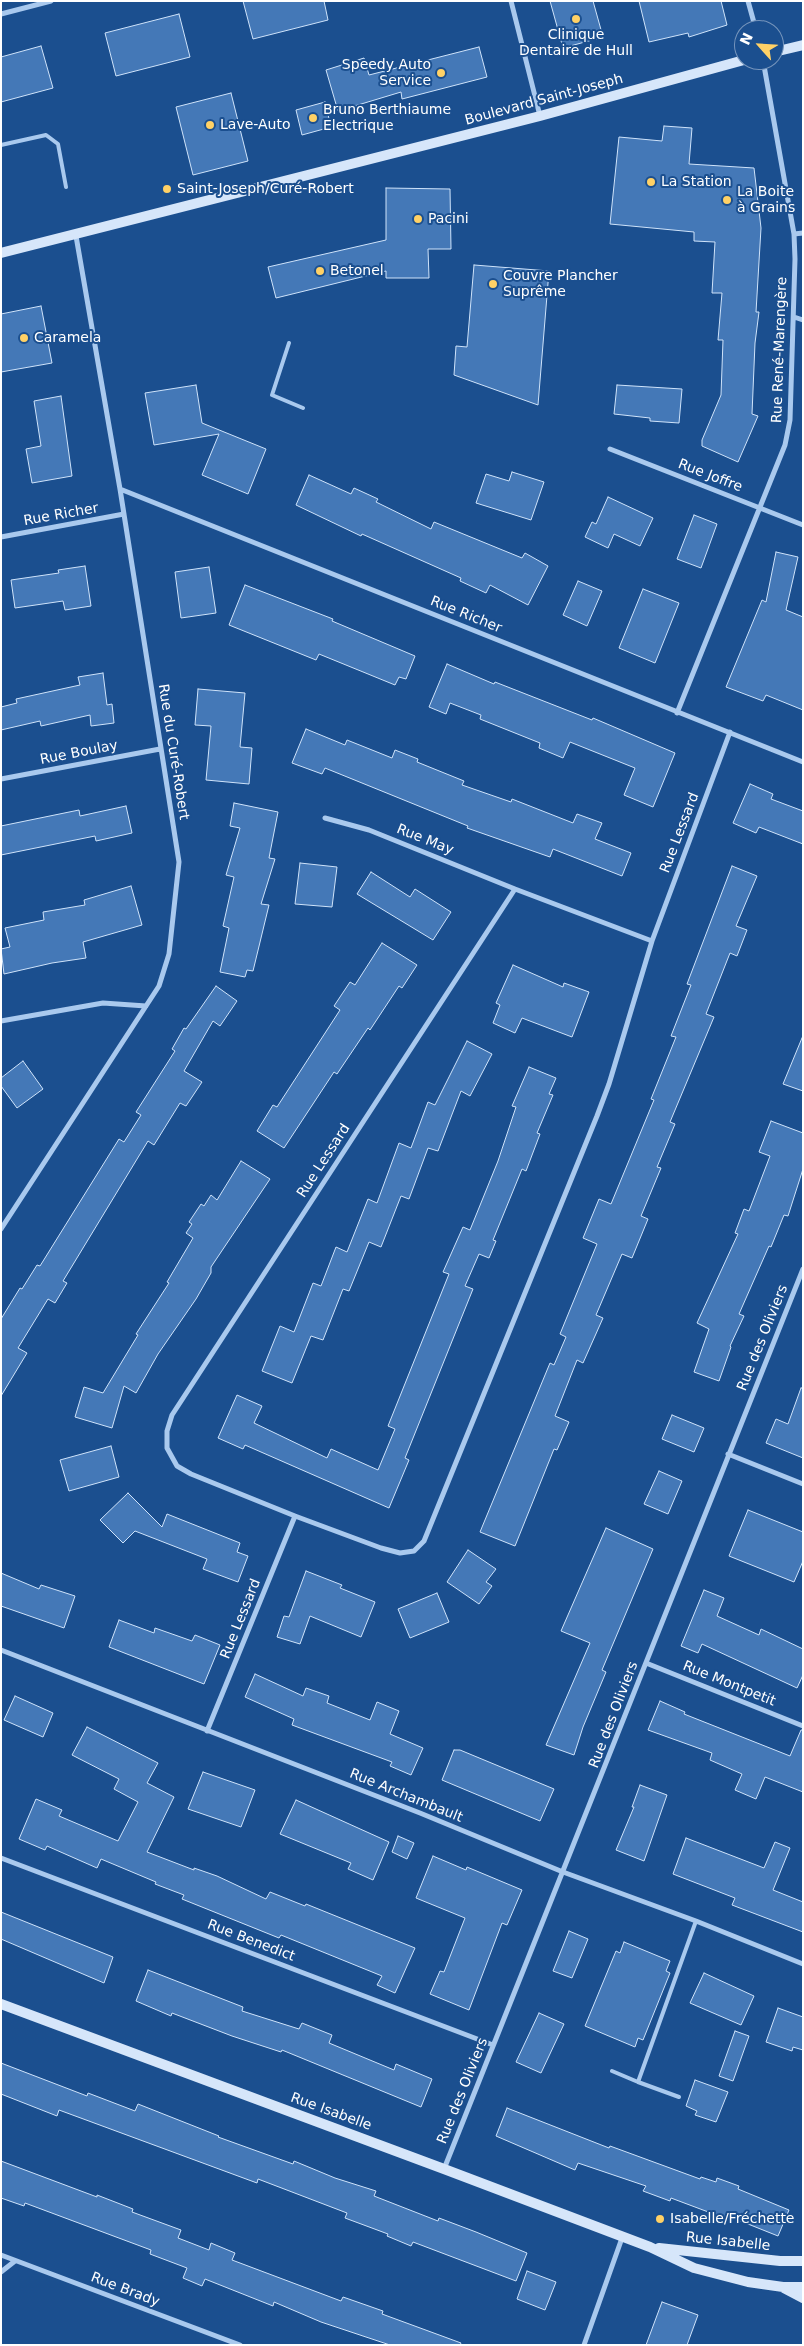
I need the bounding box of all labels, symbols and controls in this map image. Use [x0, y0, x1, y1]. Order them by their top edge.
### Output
marker: Clinique Dentaire de Hull [570, 13, 582, 25]
north arrow [734, 20, 784, 70]
place label: Clinique Dentaire de Hull [519, 27, 633, 59]
text: N [737, 30, 756, 48]
place label: Speedy Auto Service [342, 57, 431, 90]
marker: Speedy Auto Service [435, 67, 447, 79]
street label: Boulevard Saint-Joseph [463, 71, 625, 129]
place label: Bruno Berthiaume Electrique [323, 102, 451, 134]
marker: Bruno Berthiaume Electrique [307, 112, 319, 124]
place label: Lave-Auto [220, 117, 291, 133]
marker: Lave-Auto [204, 119, 216, 131]
place label: La Station [661, 174, 732, 190]
marker: La Station [645, 176, 657, 188]
place label: Saint-Joseph/Curé-Robert [177, 181, 354, 197]
marker: Saint-Joseph/Curé-Robert [161, 183, 173, 195]
place label: La Boite à Grains [737, 184, 795, 216]
marker: La Boite à Grains [721, 194, 733, 206]
place label: Pacini [428, 211, 469, 227]
marker: Pacini [412, 213, 424, 225]
place label: Betonel [330, 263, 384, 279]
marker: Betonel [314, 265, 326, 277]
place label: Couvre Plancher Suprême [503, 268, 618, 300]
street label: Rue René-Marengère [769, 277, 791, 423]
marker: Couvre Plancher Suprême [487, 278, 499, 290]
place label: Caramela [34, 330, 101, 346]
marker: Caramela [18, 332, 30, 344]
street label: Rue Joffre [676, 456, 744, 496]
street label: Rue Richer [22, 500, 100, 530]
street label: Rue Richer [428, 593, 504, 637]
street label: Rue du Curé-Robert [154, 683, 192, 821]
street label: Rue Boulay [39, 737, 119, 769]
street label: Rue Lessard [657, 790, 703, 876]
street label: Rue May [394, 821, 456, 859]
street label: Rue Lessard [294, 1121, 354, 1201]
street label: Rue des Oliviers [734, 1283, 792, 1393]
street label: Rue Lessard [217, 1577, 265, 1661]
street label: Rue Montpetit [680, 1658, 778, 1710]
street label: Rue des Oliviers [586, 1659, 642, 1771]
street label: Rue Archambault [347, 1766, 465, 1826]
street label: Rue Benedict [205, 1917, 297, 1965]
street label: Rue des Oliviers [434, 2036, 492, 2146]
street label: Rue Isabelle [288, 2090, 374, 2134]
place label: Isabelle/Fréchette [670, 2211, 794, 2227]
marker: Isabelle/Fréchette [654, 2213, 666, 2225]
street label: Rue Isabelle [685, 2229, 771, 2255]
street label: Rue Brady [88, 2269, 162, 2311]

